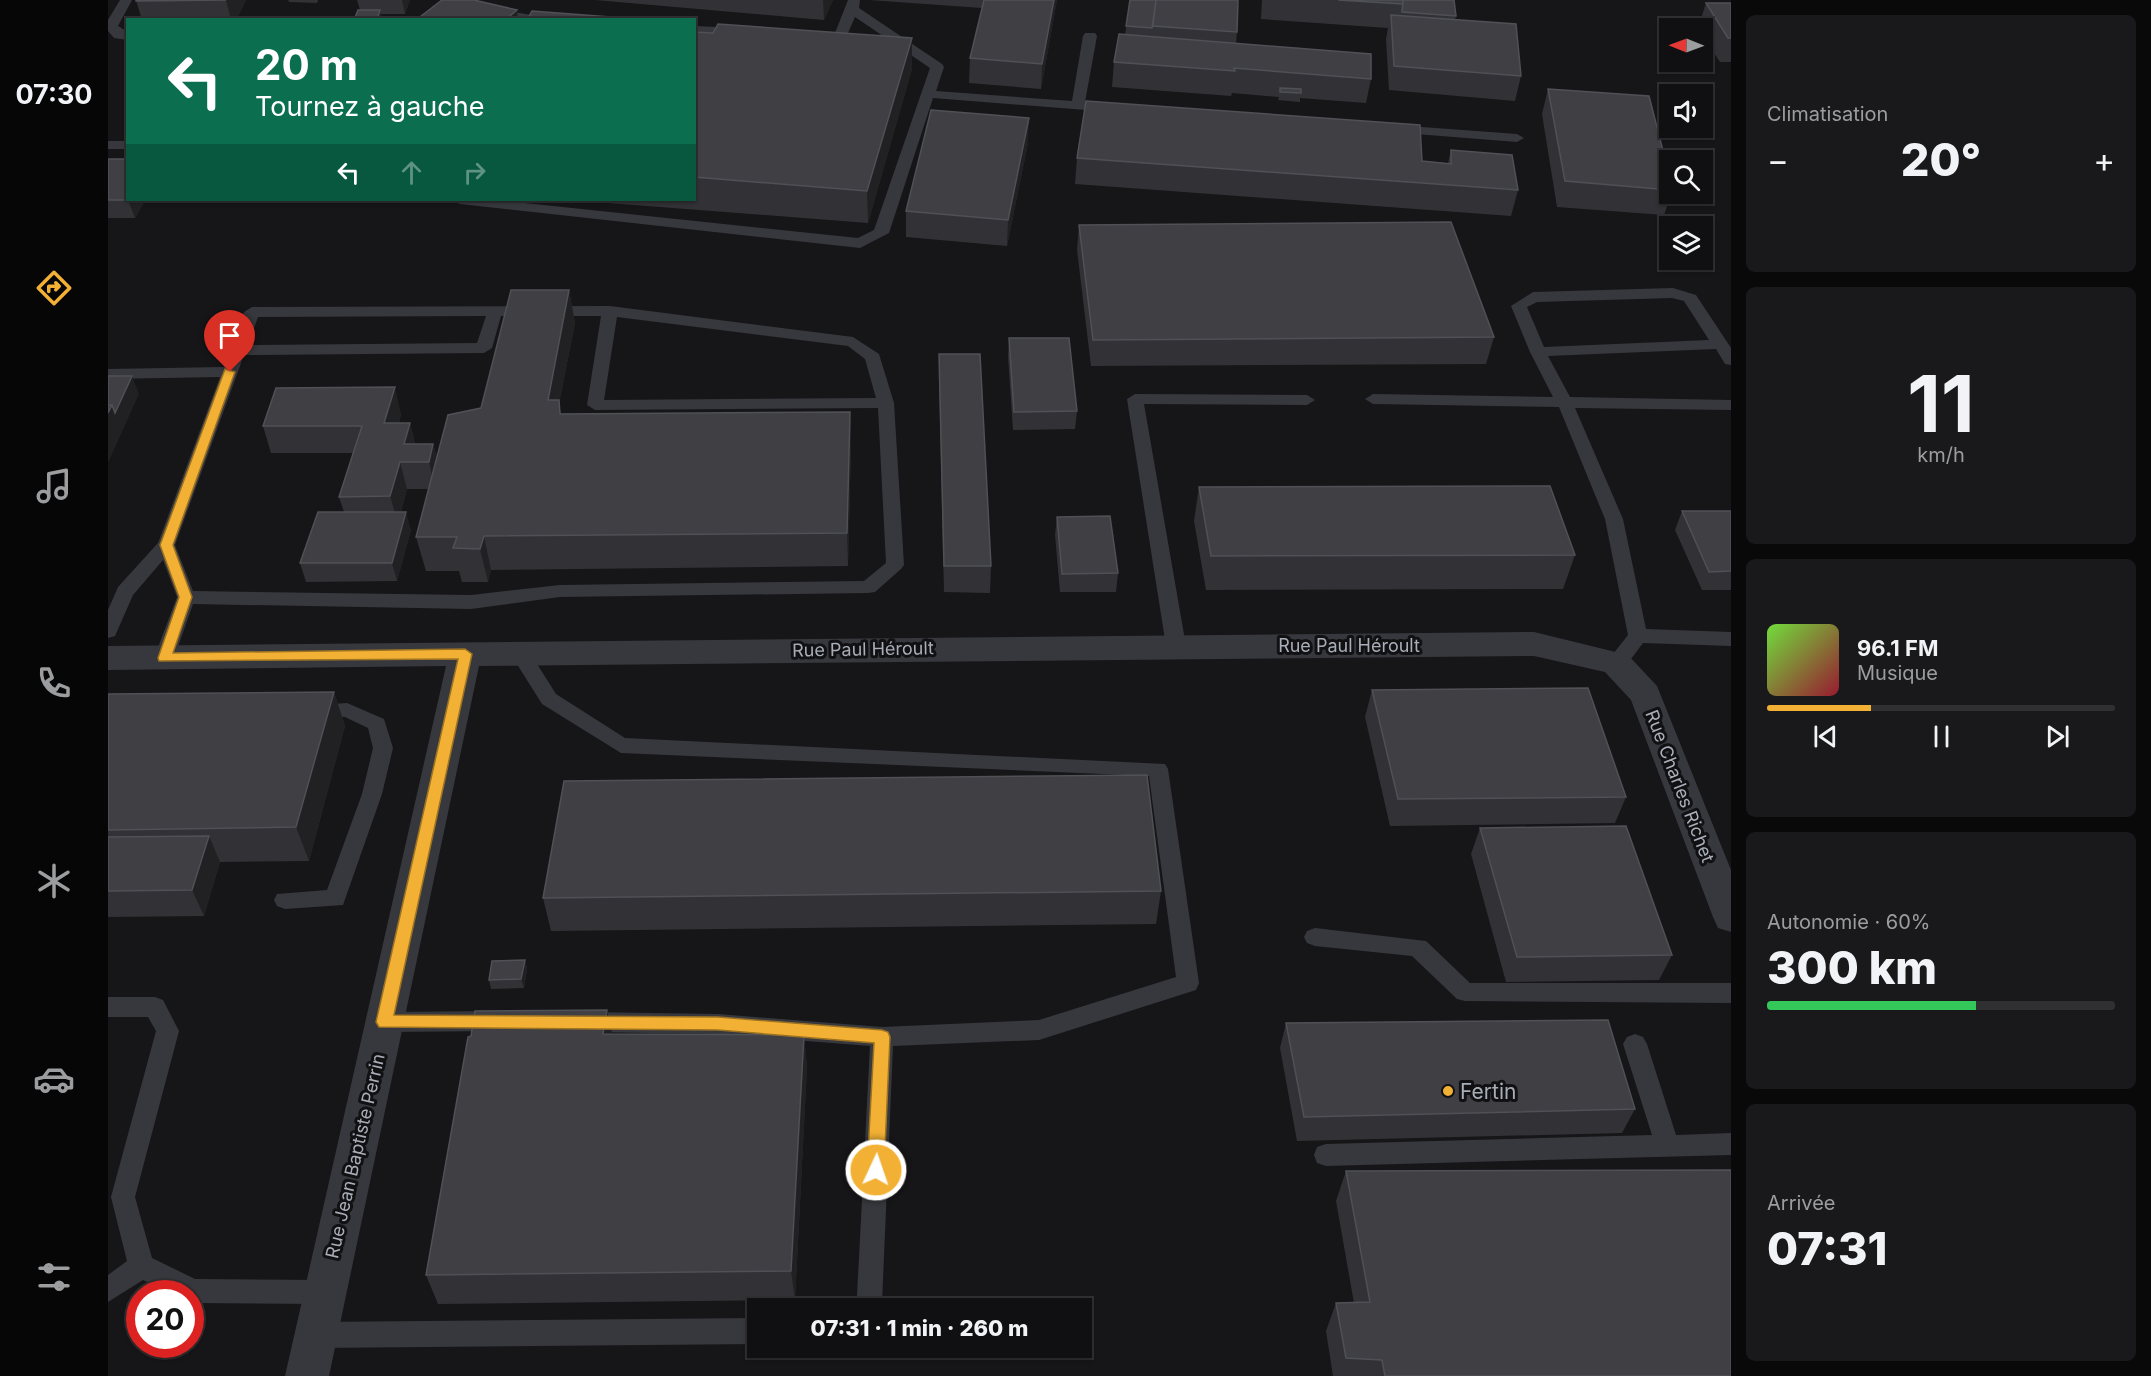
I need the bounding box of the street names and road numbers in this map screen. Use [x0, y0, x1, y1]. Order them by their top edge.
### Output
street label: Rue Paul Héroult [1278, 635, 1420, 656]
street label: Rue Paul Héroult [792, 637, 934, 661]
street label: Rue Charles Richet [1641, 707, 1719, 865]
street label: Rue Jean Baptiste Perrin [321, 1052, 389, 1260]

